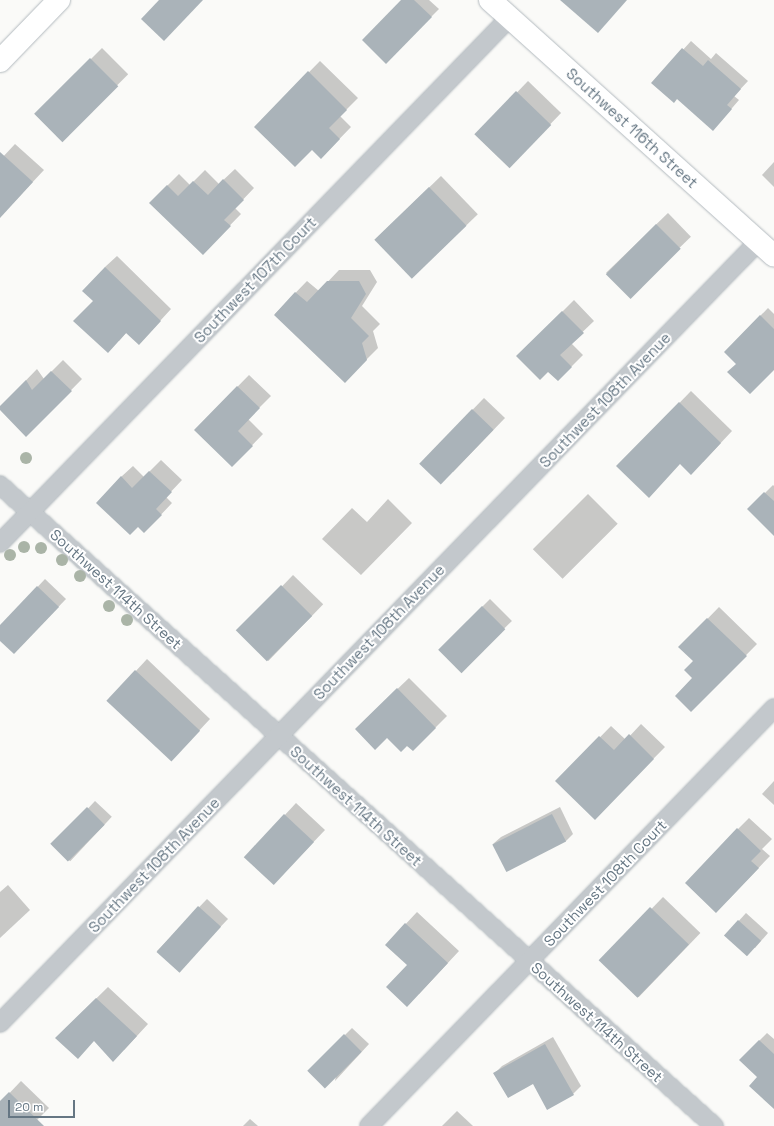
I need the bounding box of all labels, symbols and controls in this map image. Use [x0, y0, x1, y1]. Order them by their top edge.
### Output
street label: Southwest 116th Street [563, 64, 701, 192]
street label: Southwest 107th Court [190, 213, 320, 347]
street label: Southwest 108th Avenue [536, 329, 674, 471]
street label: Southwest 114th Street [47, 525, 185, 653]
street label: Southwest 108th Avenue [310, 561, 448, 703]
street label: Southwest 114th Street [287, 742, 425, 870]
street label: Southwest 108th Avenue [85, 794, 223, 936]
street label: Southwest 108th Court [540, 816, 670, 950]
street label: Southwest 114th Street [528, 958, 666, 1086]
scale bar [10, 1092, 77, 1118]
text: 20 m [15, 1099, 43, 1115]

